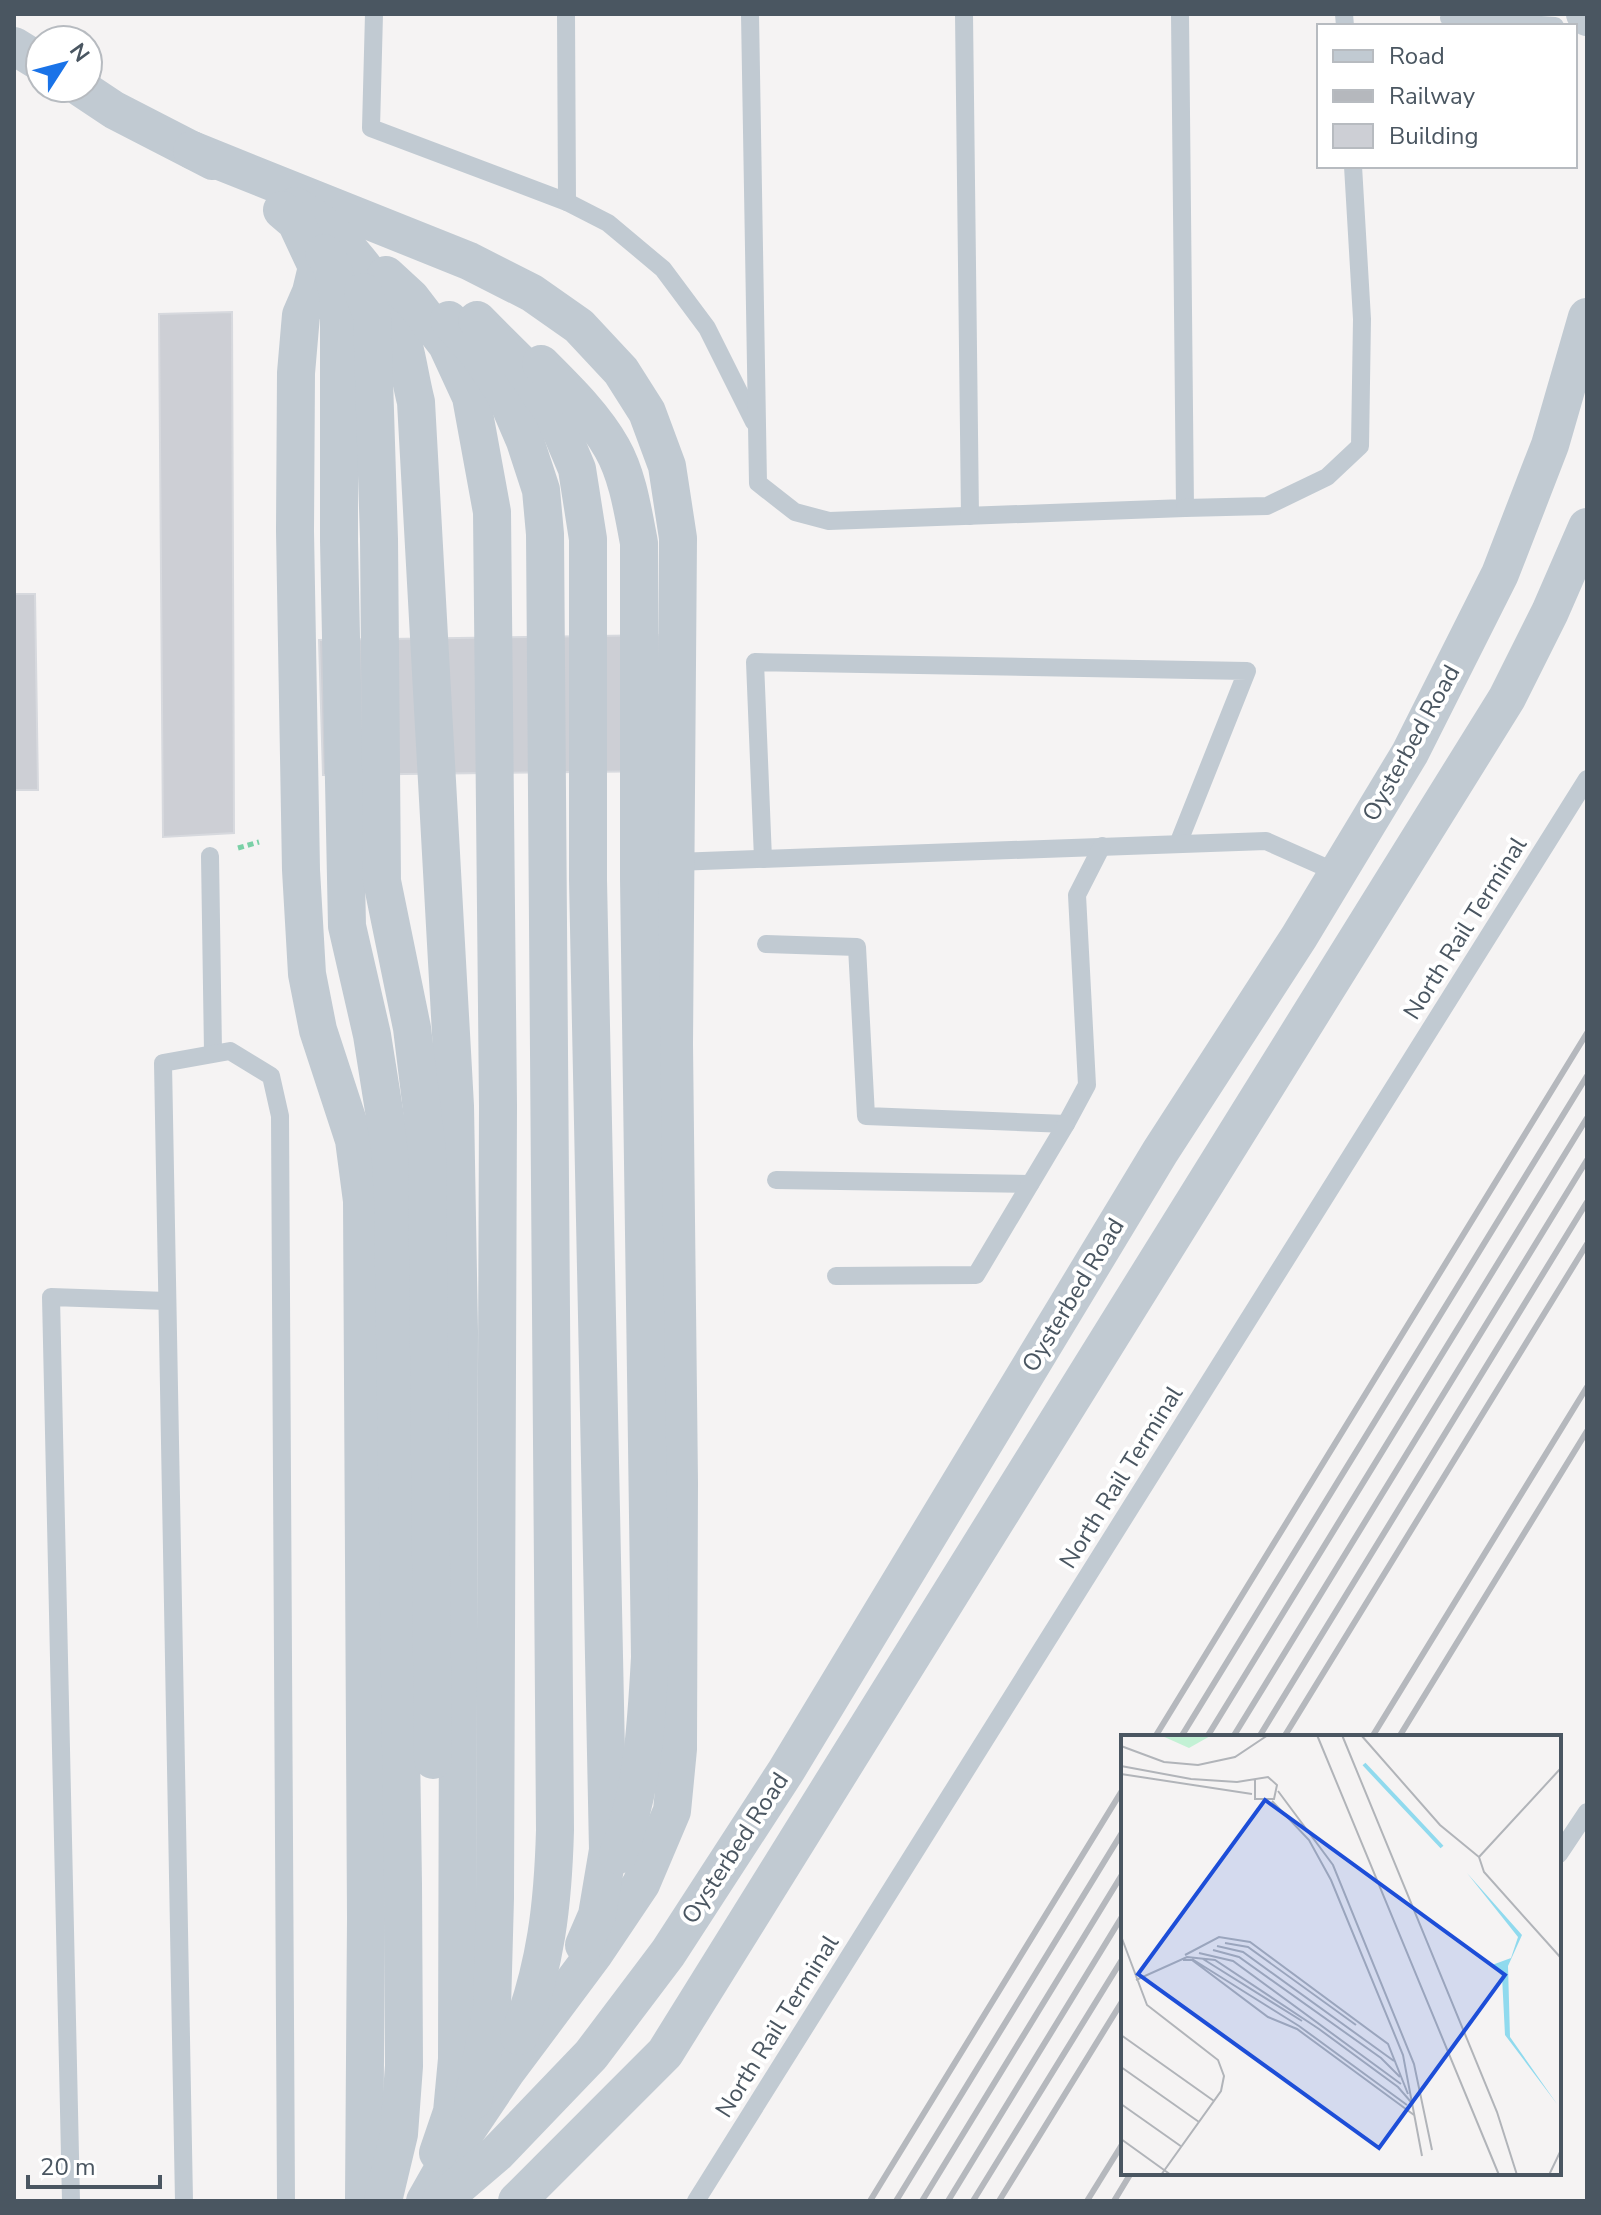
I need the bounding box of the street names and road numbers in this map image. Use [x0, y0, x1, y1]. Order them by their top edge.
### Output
street label: Oysterbed Road [1355, 659, 1467, 827]
street label: North Rail Terminal [1396, 831, 1534, 1025]
street label: Oysterbed Road [1014, 1212, 1132, 1378]
street label: North Rail Terminal [1052, 1380, 1190, 1574]
street label: Oysterbed Road [674, 1766, 796, 1930]
street label: North Rail Terminal [708, 1929, 846, 2123]

